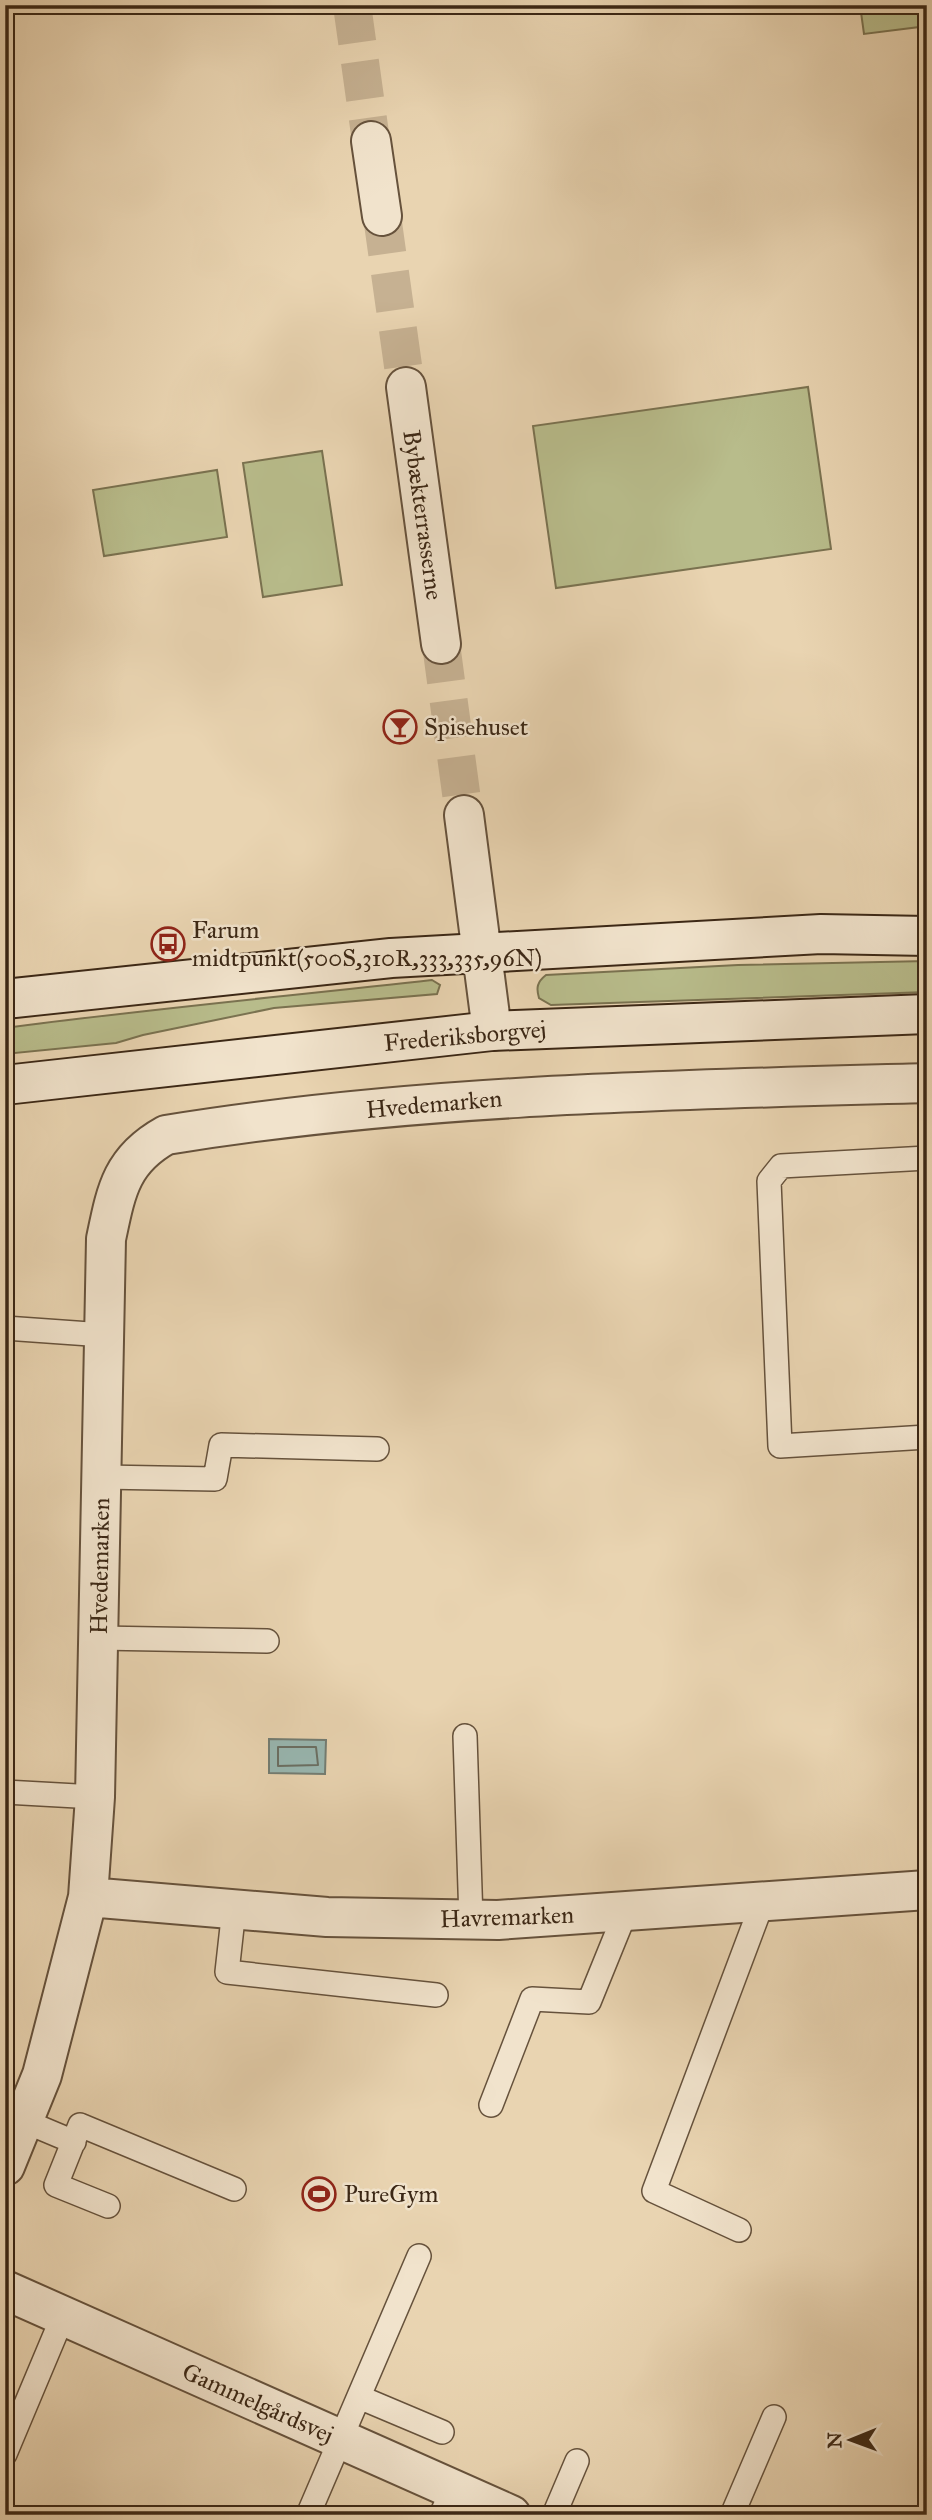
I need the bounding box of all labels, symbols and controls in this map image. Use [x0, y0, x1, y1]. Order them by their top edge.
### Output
street label: Bybækterrasserne [396, 428, 450, 602]
bar icon: Spisehuset [381, 708, 419, 746]
place label: Spisehuset [424, 712, 529, 742]
place label: Farum midtpunkt(500S,310R,333,335,96N) [192, 915, 542, 973]
bus stop icon: Farum midtpunkt(500S,310R,333,335,96N) [149, 925, 187, 963]
street label: Frederiksborgvej [382, 1014, 548, 1058]
street label: Hvedemarken [365, 1083, 503, 1125]
street label: Hvedemarken [84, 1497, 116, 1635]
street label: Havremarken [439, 1900, 575, 1934]
sports icon: PureGym [300, 2175, 338, 2213]
place label: PureGym [344, 2179, 438, 2209]
street label: Gammelgårdsvej [178, 2356, 338, 2450]
north arrow [816, 2404, 886, 2474]
text: N [823, 2432, 846, 2449]

